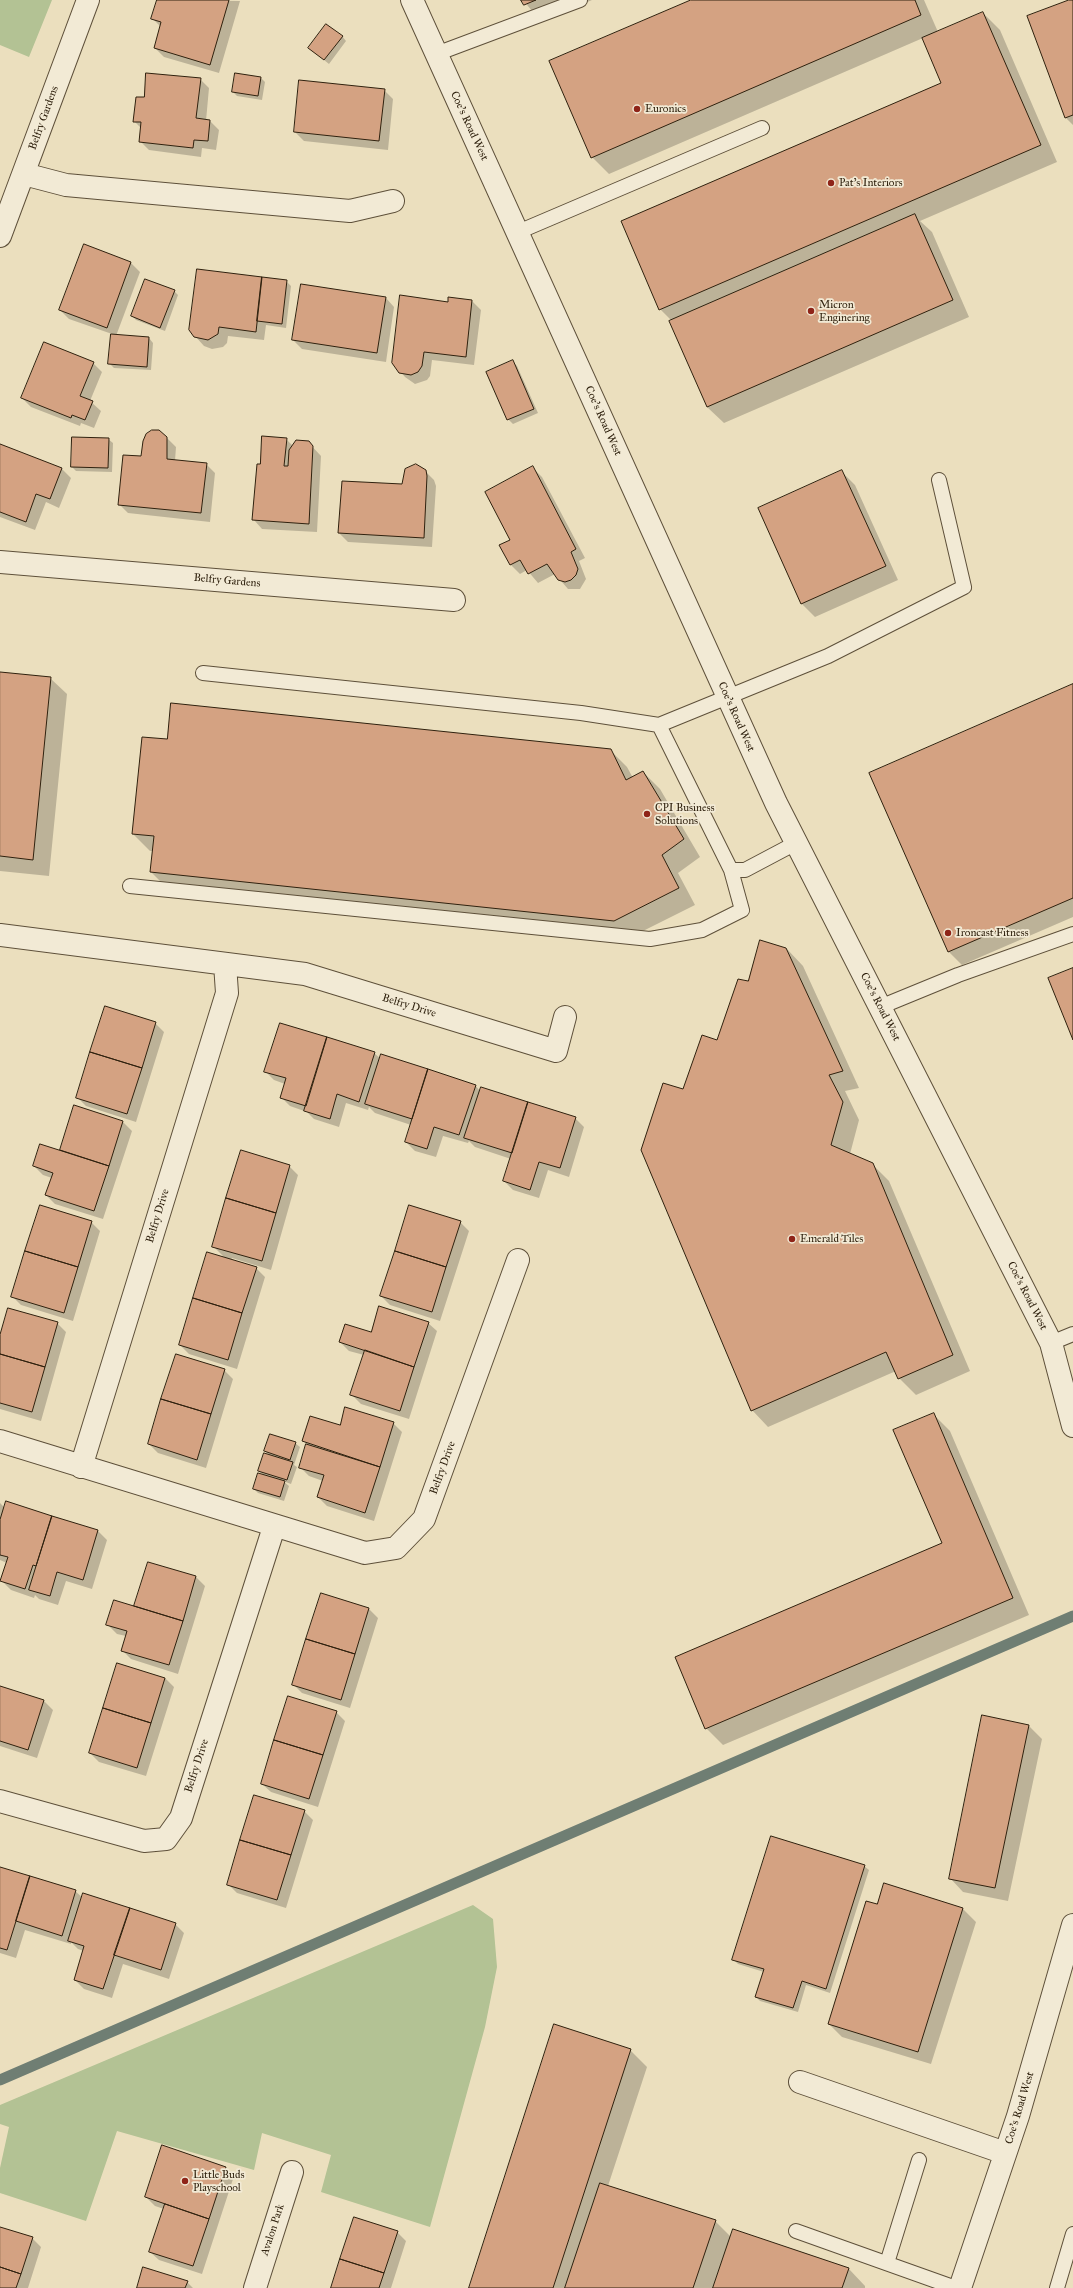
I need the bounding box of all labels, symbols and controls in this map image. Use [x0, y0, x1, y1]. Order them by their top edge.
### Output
street label: Belfry Gardens [26, 84, 62, 152]
street label: Coe's Road West [447, 89, 491, 163]
place label: Euronics [645, 102, 686, 116]
marker: Euronics [632, 104, 642, 114]
place label: Pat's Interiors [839, 176, 903, 190]
marker: Pat's Interiors [826, 178, 836, 188]
place label: Micron Enginering [819, 298, 870, 324]
marker: Micron Enginering [806, 306, 816, 316]
street label: Coe's Road West [582, 384, 624, 458]
street label: Belfry Gardens [193, 572, 261, 590]
street label: Coe's Road West [715, 680, 757, 754]
place label: CPI Business Solutions [655, 801, 715, 827]
marker: CPI Business Solutions [642, 809, 652, 819]
place label: Ironcast Fitness [956, 926, 1029, 940]
marker: Ironcast Fitness [943, 928, 953, 938]
street label: Coe's Road West [857, 971, 903, 1043]
street label: Belfry Drive [380, 992, 438, 1020]
street label: Belfry Drive [144, 1187, 172, 1245]
place label: Emerald Tiles [800, 1232, 863, 1246]
marker: Emerald Tiles [787, 1234, 797, 1244]
street label: Coe's Road West [1004, 1260, 1050, 1332]
street label: Belfry Drive [427, 1440, 459, 1496]
street label: Belfry Drive [182, 1738, 212, 1794]
street label: Coe's Road West [1003, 2070, 1037, 2146]
place label: Little Buds Playschool [193, 2168, 244, 2194]
marker: Little Buds Playschool [180, 2176, 190, 2186]
street label: Avalon Park [258, 2202, 288, 2258]

